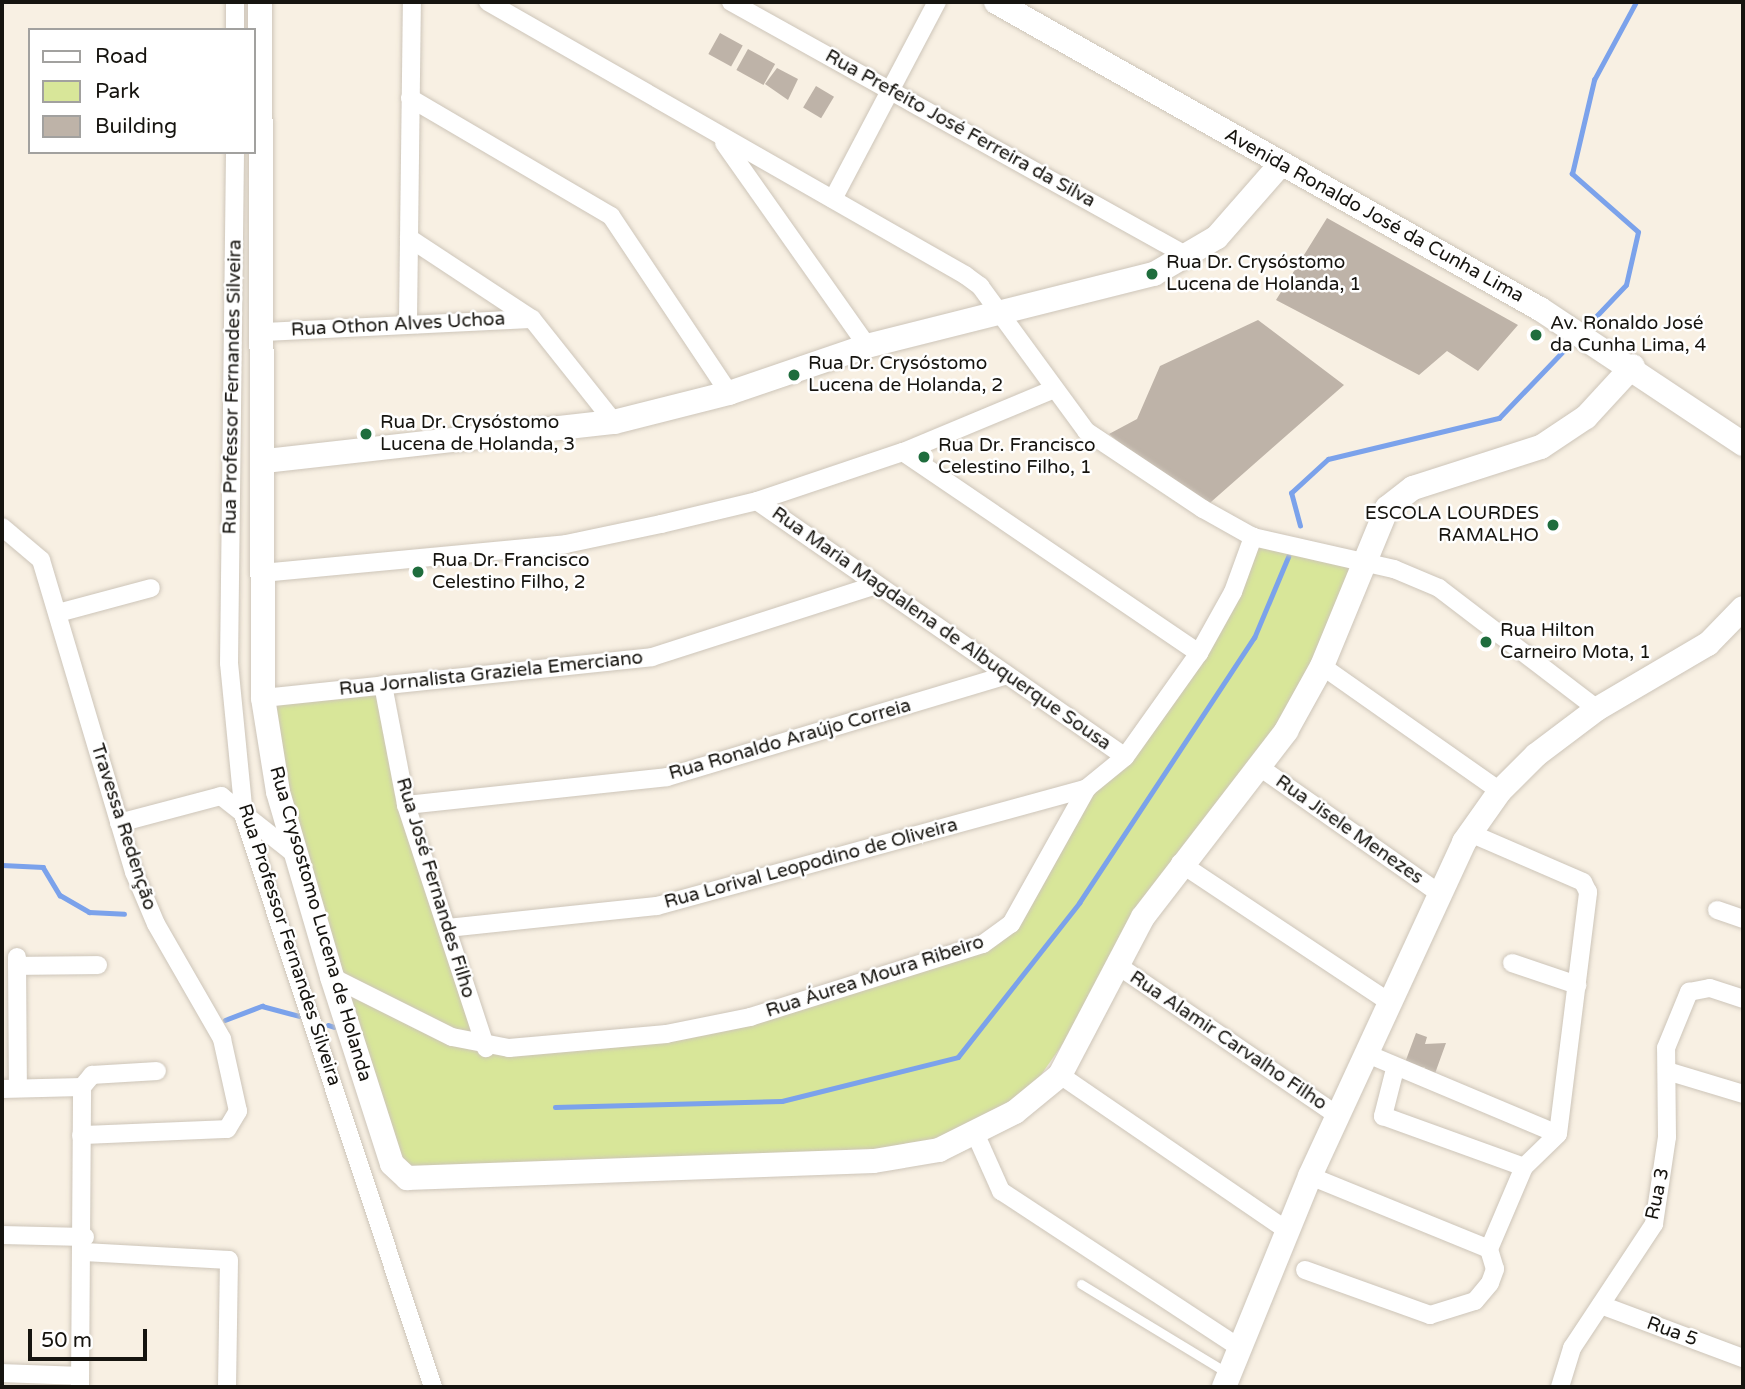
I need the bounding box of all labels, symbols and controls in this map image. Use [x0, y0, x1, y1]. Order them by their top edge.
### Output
legend [28, 28, 256, 154]
text: Road [95, 44, 148, 69]
street label: Rua Prefeito José Ferreira da Silva [821, 45, 1099, 213]
text: Park [95, 79, 140, 104]
text: Building [95, 114, 177, 139]
street label: Avenida Ronaldo José da Cunha Lima [1220, 124, 1528, 308]
street label: Rua Professor Fernandes Silveira [219, 239, 247, 535]
place label: Rua Dr. Crysóstomo Lucena de Holanda, 1 [1166, 252, 1361, 296]
marker: Rua Dr. Crysóstomo Lucena de Holanda, 1 [1144, 266, 1160, 282]
street label: Rua Othon Alves Uchoa [290, 308, 506, 342]
place label: Av. Ronaldo José da Cunha Lima, 4 [1550, 313, 1707, 357]
marker: Av. Ronaldo José da Cunha Lima, 4 [1528, 327, 1544, 343]
place label: Rua Dr. Crysóstomo Lucena de Holanda, 2 [808, 353, 1003, 397]
marker: Rua Dr. Crysóstomo Lucena de Holanda, 2 [786, 367, 802, 383]
place label: Rua Dr. Crysóstomo Lucena de Holanda, 3 [380, 412, 575, 456]
marker: Rua Dr. Crysóstomo Lucena de Holanda, 3 [358, 426, 374, 442]
place label: Rua Dr. Francisco Celestino Filho, 1 [938, 435, 1096, 479]
marker: Rua Dr. Francisco Celestino Filho, 1 [916, 449, 932, 465]
street label: Rua Maria Magdalena de Albuquerque Sousa [767, 502, 1115, 756]
place label: ESCOLA LOURDES RAMALHO [1365, 503, 1539, 547]
marker: ESCOLA LOURDES RAMALHO [1545, 517, 1561, 533]
place label: Rua Dr. Francisco Celestino Filho, 2 [432, 550, 590, 594]
marker: Rua Dr. Francisco Celestino Filho, 2 [410, 564, 426, 580]
place label: Rua Hilton Carneiro Mota, 1 [1500, 620, 1651, 664]
marker: Rua Hilton Carneiro Mota, 1 [1478, 634, 1494, 650]
street label: Rua Jornalista Graziela Emerciano [338, 647, 644, 701]
street label: Rua Ronaldo Araújo Correia [666, 694, 914, 786]
street label: Travessa Redenção [85, 741, 161, 913]
street label: Rua Crysostomo Lucena de Holanda [264, 764, 376, 1084]
street label: Rua Jisele Menezes [1271, 770, 1427, 890]
street label: Rua José Fernandes Filho [391, 775, 479, 1001]
street label: Rua Professor Fernandes Silveira [233, 801, 345, 1089]
street label: Rua Lorival Leopodino de Oliveira [662, 814, 960, 914]
street label: Rua Áurea Moura Ribeiro [763, 931, 987, 1023]
street label: Rua Alamir Carvalho Filho [1125, 966, 1331, 1116]
street label: Rua 3 [1641, 1166, 1675, 1222]
street label: Rua 5 [1643, 1312, 1701, 1352]
scale bar [32, 1316, 150, 1360]
text: 50 m [41, 1328, 92, 1353]

